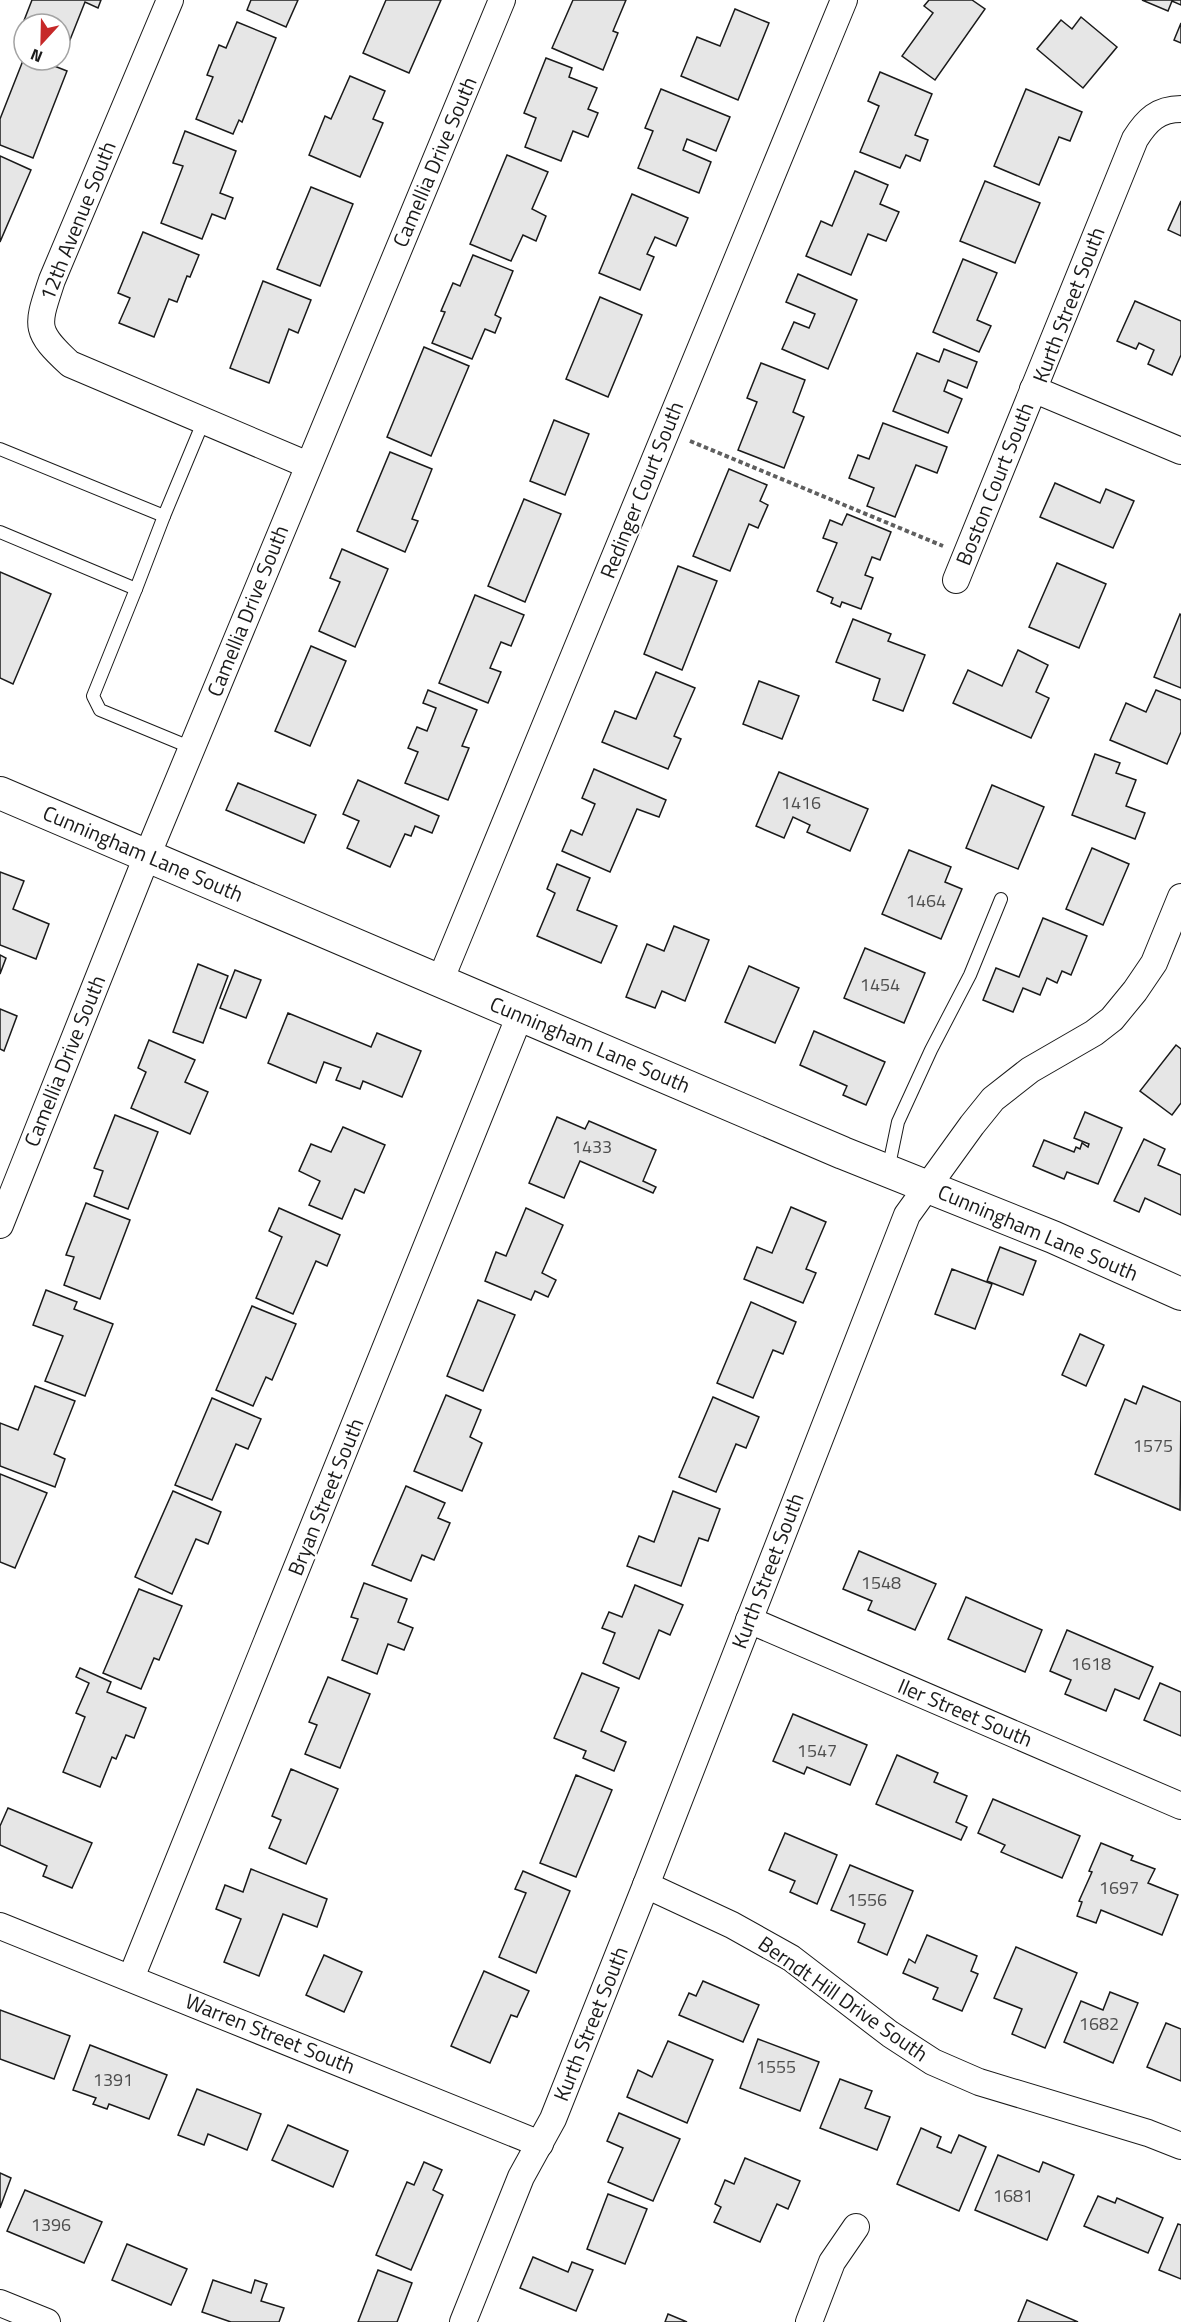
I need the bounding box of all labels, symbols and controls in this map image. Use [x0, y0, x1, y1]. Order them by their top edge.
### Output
north arrow [12, 12, 72, 72]
text: N [27, 43, 46, 69]
street label: Camellia Drive South [384, 71, 484, 252]
street label: 12th Avenue South [31, 136, 124, 305]
street label: Kurth Street South [1024, 222, 1112, 387]
street label: Redinger Court South [591, 396, 691, 583]
street label: Boston Court South [947, 397, 1041, 570]
street label: Camellia Drive South [198, 520, 296, 701]
house number: 1416 [781, 789, 821, 816]
street label: Cunningham Lane South [38, 796, 249, 910]
house number: 1464 [906, 887, 946, 914]
street label: Camellia Drive South [15, 970, 113, 1151]
house number: 1454 [860, 971, 900, 998]
street label: Cunningham Lane South [485, 987, 696, 1101]
house number: 1433 [572, 1133, 612, 1160]
street label: Cunningham Lane South [933, 1175, 1144, 1289]
street label: Bryan Street South [279, 1413, 371, 1580]
house number: 1575 [1133, 1432, 1173, 1459]
street label: Kurth Street South [723, 1488, 811, 1653]
house number: 1548 [861, 1569, 901, 1596]
house number: 1618 [1071, 1650, 1111, 1677]
street label: Iler Street South [893, 1669, 1038, 1755]
house number: 1547 [797, 1737, 837, 1764]
house number: 1697 [1099, 1874, 1139, 1901]
house number: 1556 [847, 1886, 887, 1913]
street label: Berndt Hill Drive South [752, 1927, 935, 2069]
street label: Kurth Street South [544, 1941, 636, 2106]
street label: Warren Street South [181, 1984, 360, 2082]
house number: 1682 [1079, 2010, 1119, 2037]
house number: 1555 [756, 2053, 796, 2080]
house number: 1391 [93, 2066, 133, 2093]
house number: 1681 [993, 2182, 1033, 2209]
house number: 1396 [31, 2211, 71, 2238]

